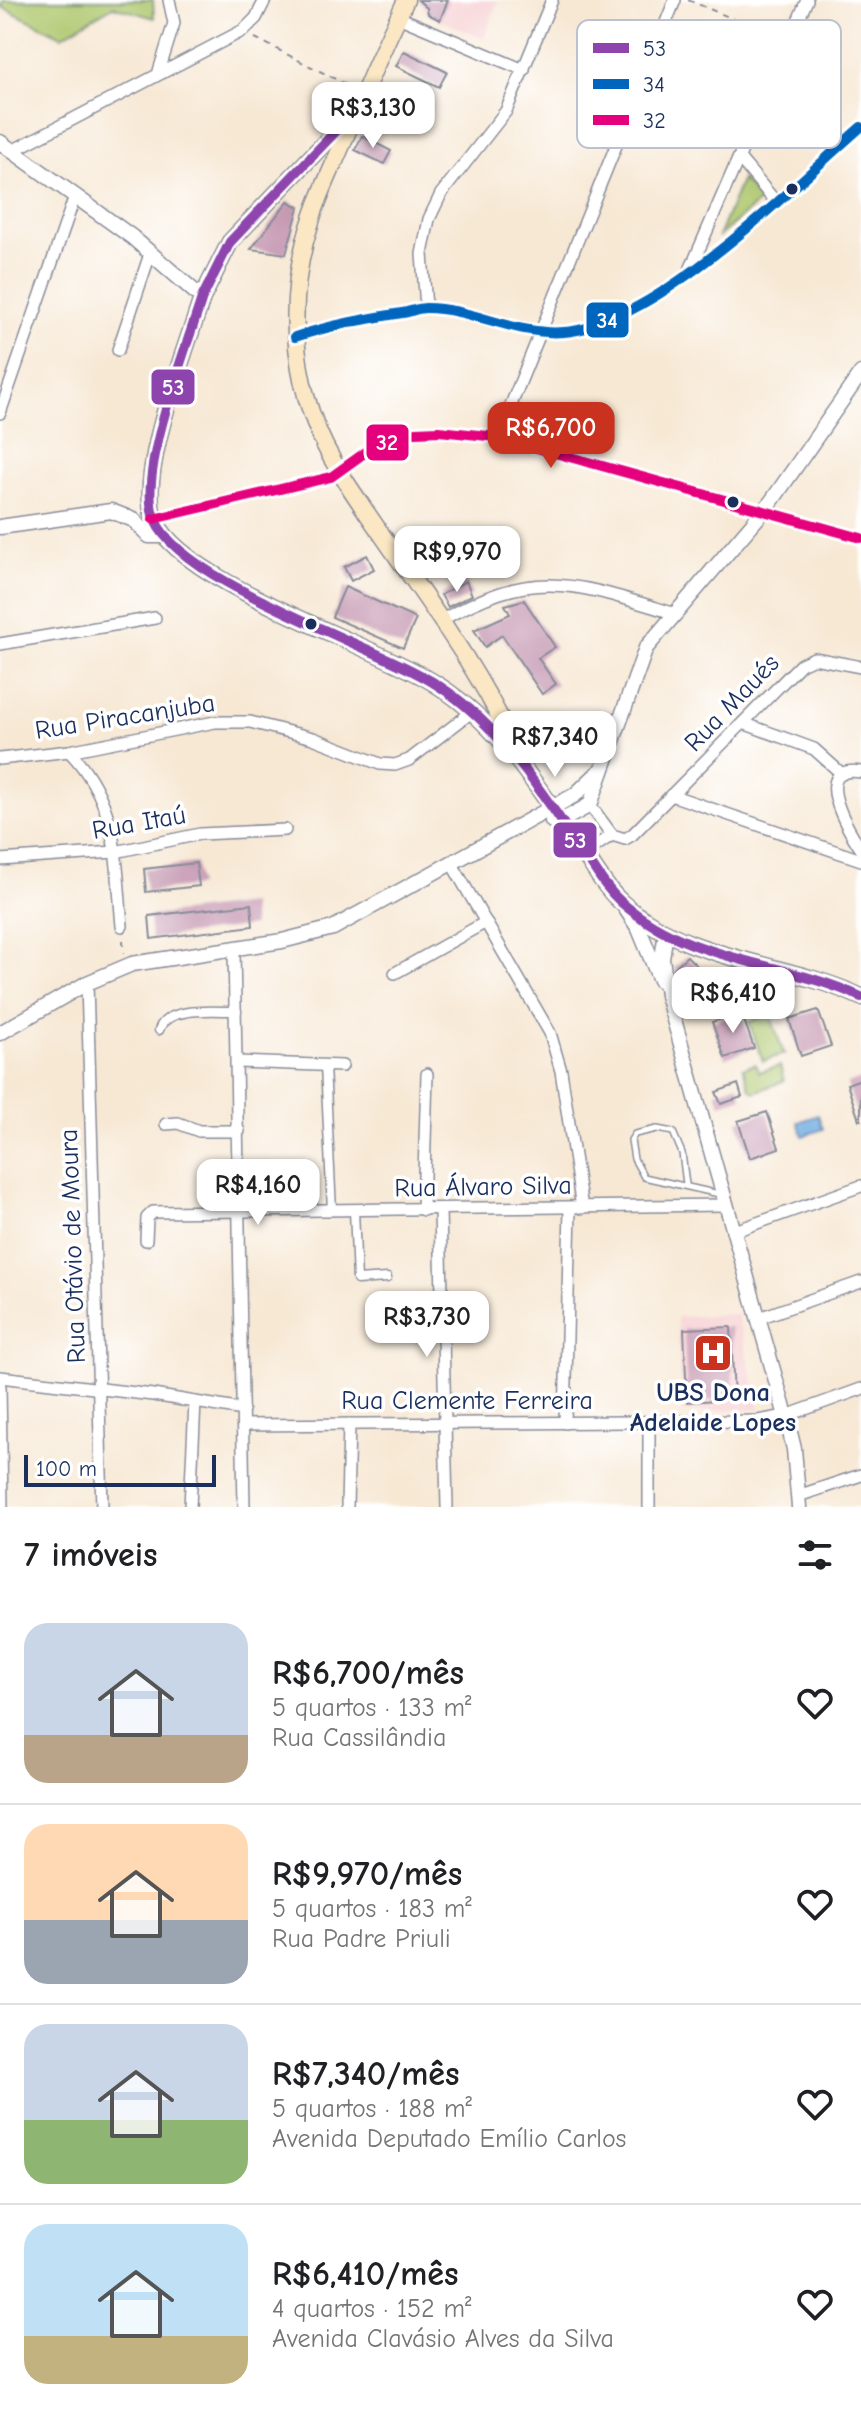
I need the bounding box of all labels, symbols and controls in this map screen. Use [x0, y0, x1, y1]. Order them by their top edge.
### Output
legend [577, 20, 841, 148]
text: 53 [643, 36, 666, 62]
text: 34 [643, 72, 665, 98]
pin: R$3,130 [299, 82, 447, 150]
text: R$3,130 [330, 93, 416, 123]
text: 32 [643, 108, 666, 134]
unlabelled marker [784, 181, 800, 197]
line badge: 34 [585, 301, 630, 339]
text: 34 [596, 308, 618, 334]
line badge: 53 [150, 368, 196, 406]
text: 53 [162, 375, 184, 401]
pin: R$6,700 [477, 402, 625, 470]
text: R$6,700 [506, 413, 596, 443]
line badge: 32 [365, 423, 410, 462]
text: 32 [376, 430, 398, 456]
unlabelled marker [725, 494, 741, 510]
pin: R$9,970 [383, 526, 531, 594]
text: R$9,970 [412, 537, 502, 567]
unlabelled marker [303, 616, 319, 632]
street label: Rua Maués [678, 648, 786, 758]
street label: Rua Piracanjuba [33, 688, 217, 746]
pin: R$7,340 [481, 711, 629, 779]
text: R$7,340 [511, 722, 599, 752]
street label: Rua Itaú [90, 800, 188, 846]
line badge: 53 [552, 821, 598, 859]
text: 53 [564, 828, 586, 854]
pin: R$6,410 [659, 967, 807, 1035]
text: R$6,410 [690, 978, 776, 1008]
street label: Rua Otávio de Moura [54, 1128, 92, 1364]
pin: R$4,160 [184, 1159, 332, 1227]
street label: Rua Álvaro Silva [394, 1169, 572, 1204]
text: R$4,160 [215, 1170, 301, 1200]
pin: R$3,730 [353, 1291, 501, 1359]
text: R$3,730 [383, 1302, 471, 1332]
hospital icon: UBS Dona Adelaide Lopes [692, 1332, 734, 1374]
place label: UBS Dona Adelaide Lopes [630, 1378, 796, 1438]
street label: Rua Clemente Ferreira [341, 1386, 593, 1416]
scale bar [24, 1451, 216, 1487]
text: 100 m [36, 1456, 97, 1482]
icon: filters [793, 1533, 837, 1577]
text: 7 imóveis [24, 1535, 157, 1575]
text: R$6,700/mês [272, 1653, 464, 1693]
icon: home [88, 1655, 184, 1751]
icon: heart [793, 1681, 837, 1725]
text: 5 quartos · 133 m² [272, 1693, 472, 1723]
text: Rua Cassilândia [272, 1723, 446, 1753]
text: R$9,970/mês [272, 1854, 462, 1894]
icon: home [88, 1856, 184, 1952]
icon: heart [793, 1882, 837, 1926]
text: 5 quartos · 183 m² [272, 1894, 472, 1924]
text: Rua Padre Priuli [272, 1924, 451, 1954]
text: R$7,340/mês [272, 2054, 459, 2094]
icon: home [88, 2056, 184, 2152]
icon: heart [793, 2082, 837, 2126]
text: 5 quartos · 188 m² [272, 2094, 472, 2124]
text: Avenida Deputado Emílio Carlos [272, 2124, 626, 2154]
text: R$6,410/mês [272, 2254, 458, 2294]
icon: home [88, 2256, 184, 2352]
icon: heart [793, 2282, 837, 2326]
text: 4 quartos · 152 m² [272, 2294, 471, 2324]
text: Avenida Clavásio Alves da Silva [272, 2324, 614, 2354]

